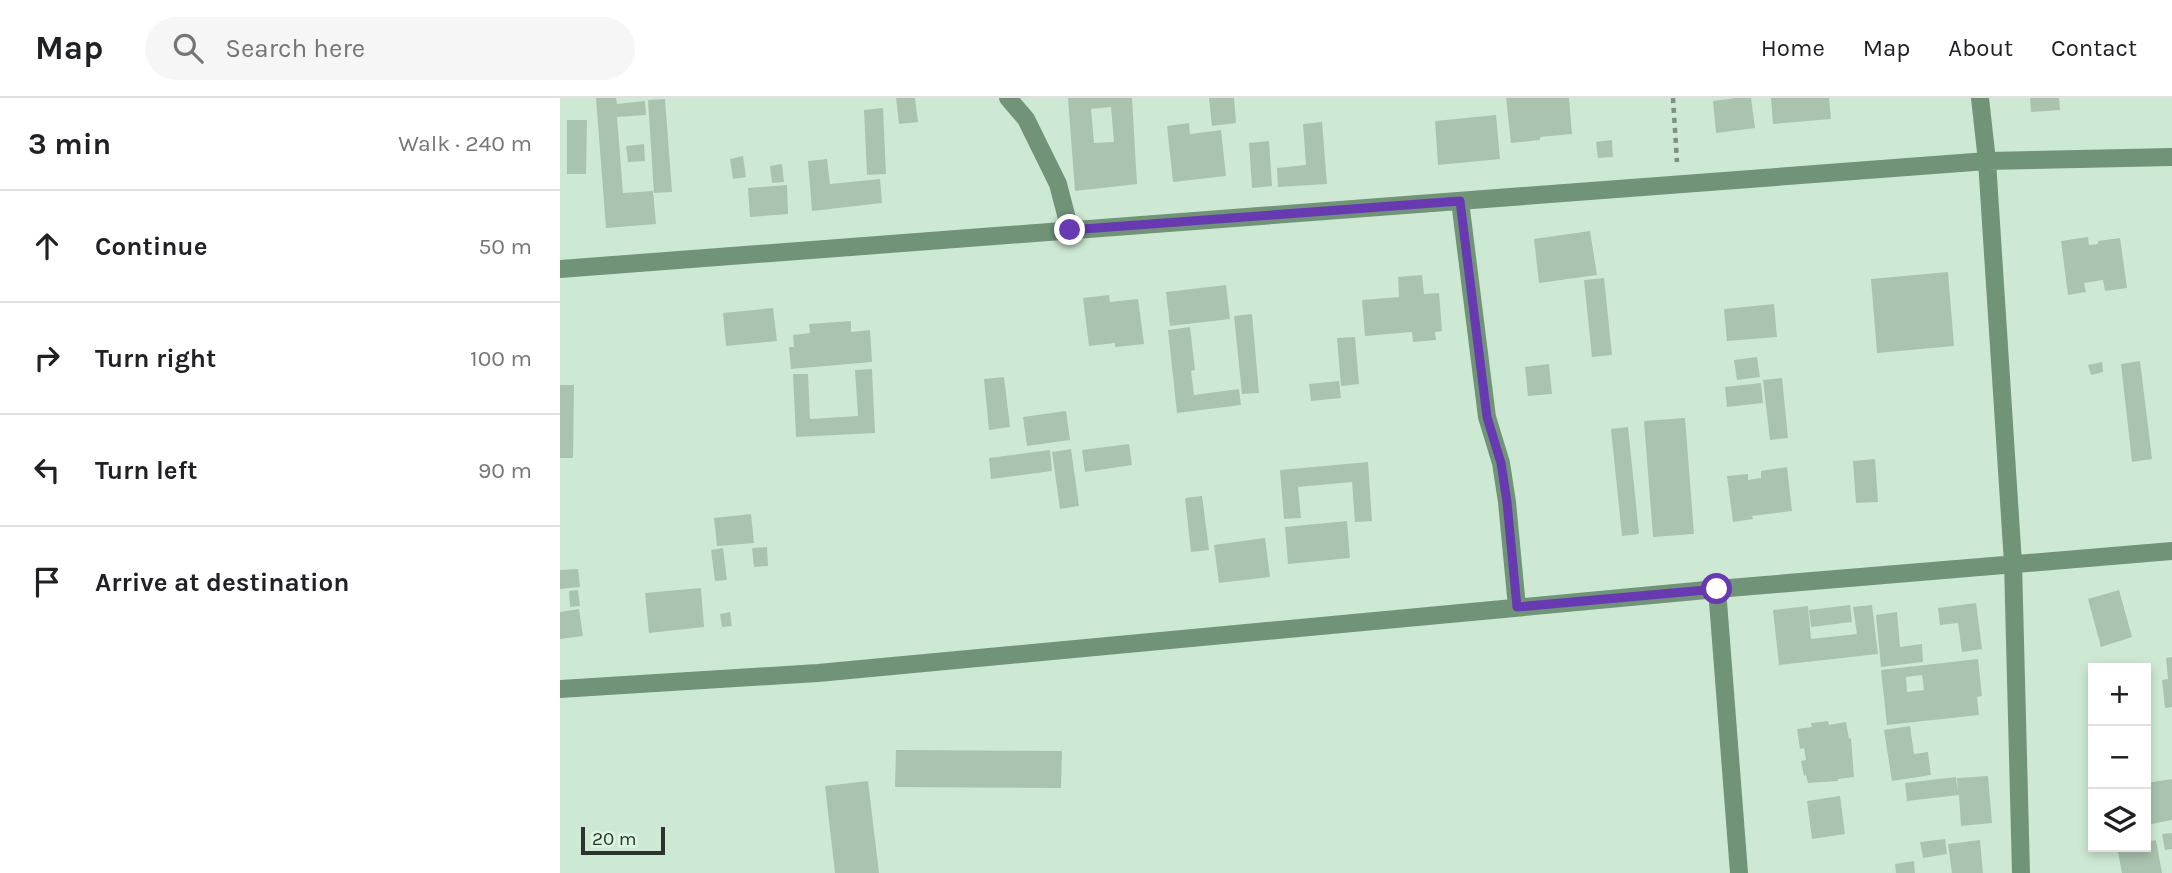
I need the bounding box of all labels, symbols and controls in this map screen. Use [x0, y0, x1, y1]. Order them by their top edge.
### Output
search box [145, 17, 635, 80]
text: Map [35, 29, 103, 67]
icon: search [169, 29, 207, 67]
text: Search here [225, 33, 365, 64]
text: Home [1761, 34, 1825, 62]
text: Map [1863, 34, 1910, 62]
text: About [1948, 34, 2013, 62]
text: Contact [2051, 34, 2137, 62]
text: 3 min [28, 126, 111, 162]
text: Walk · 240 m [398, 130, 532, 157]
route end [1054, 214, 1085, 245]
icon: ahead [28, 227, 66, 265]
text: Continue [95, 231, 207, 262]
text: 50 m [478, 233, 532, 260]
icon: right [28, 339, 66, 377]
text: Turn right [95, 343, 216, 374]
text: 100 m [470, 345, 532, 372]
icon: left [28, 451, 66, 489]
text: Turn left [95, 455, 197, 486]
text: 90 m [478, 457, 532, 484]
icon: arrive [28, 563, 66, 601]
text: Arrive at destination [95, 567, 349, 598]
route start [1701, 573, 1732, 604]
map controls [2088, 663, 2151, 852]
button: + [2088, 663, 2151, 726]
button: − [2088, 726, 2151, 789]
button: layers [2088, 789, 2151, 852]
scale bar [581, 824, 665, 856]
text: 20 m [592, 828, 637, 850]

